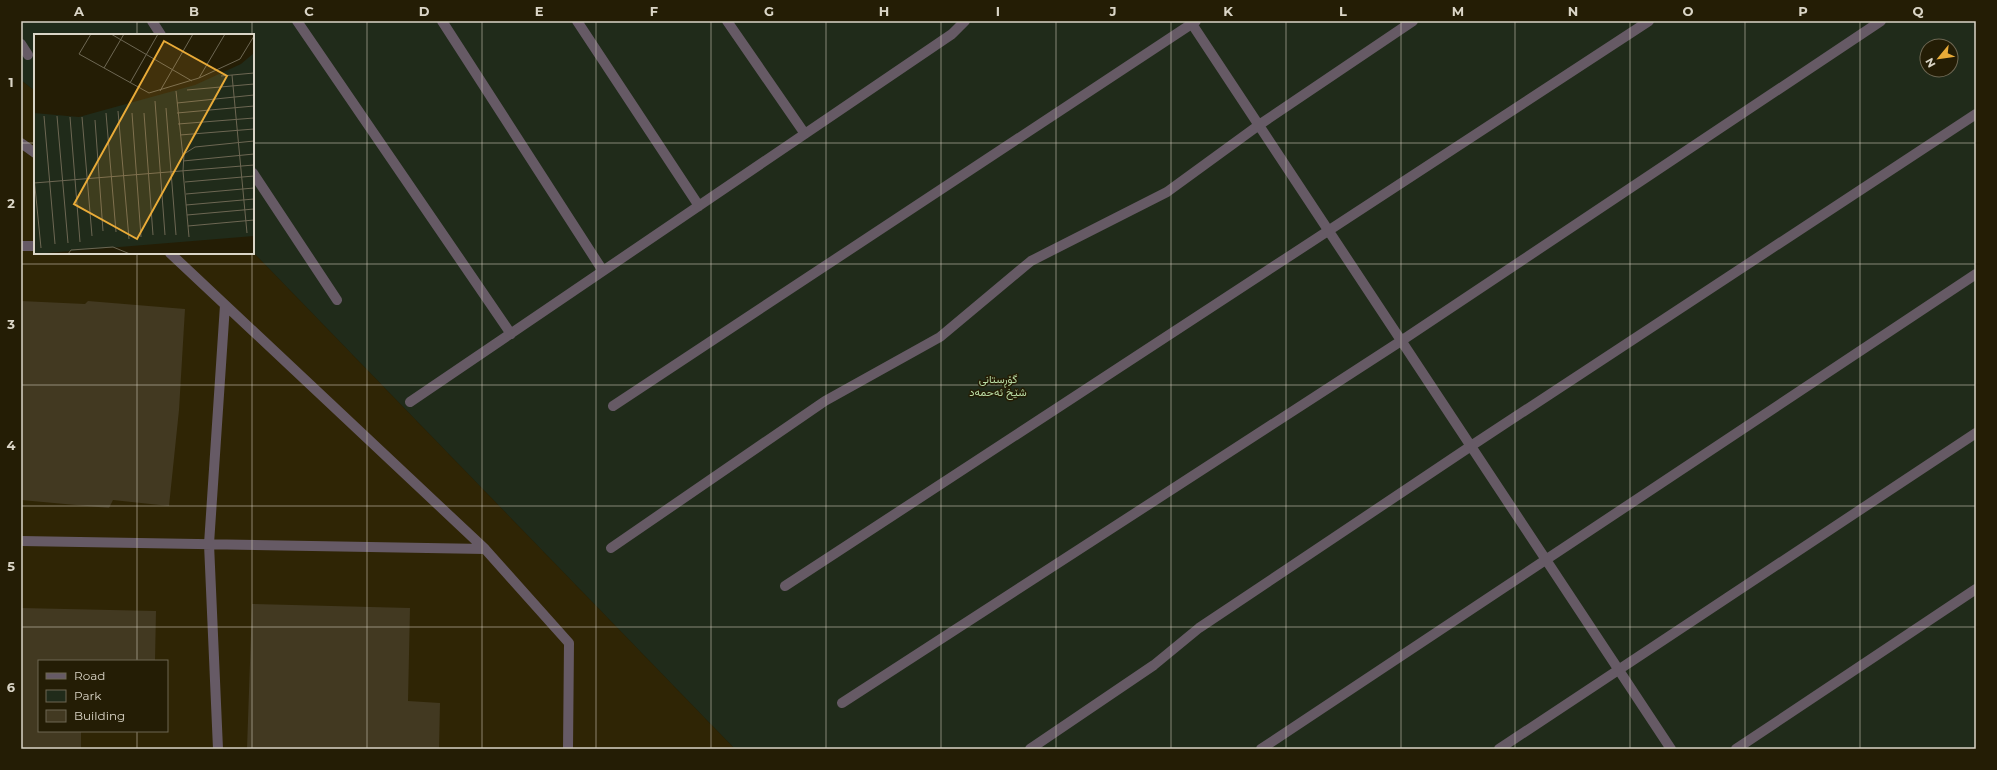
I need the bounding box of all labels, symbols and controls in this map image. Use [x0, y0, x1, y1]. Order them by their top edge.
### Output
text: A [73, 3, 85, 19]
text: B [189, 3, 199, 19]
text: C [304, 3, 314, 19]
text: D [419, 3, 430, 19]
text: E [535, 3, 544, 19]
text: F [650, 3, 658, 19]
text: G [764, 3, 774, 19]
text: H [879, 3, 889, 19]
text: I [996, 3, 1000, 19]
text: J [1108, 3, 1117, 19]
text: K [1223, 3, 1233, 19]
text: L [1339, 3, 1347, 19]
text: M [1452, 3, 1464, 19]
text: N [1568, 3, 1578, 19]
text: O [1683, 3, 1694, 19]
text: P [1798, 3, 1808, 19]
text: Q [1913, 3, 1924, 19]
inset map [34, 34, 254, 254]
north arrow [1919, 38, 1959, 78]
text: N [1922, 56, 1939, 70]
text: 1 [8, 74, 14, 90]
text: 2 [7, 195, 15, 211]
text: 3 [6, 316, 15, 332]
park label: گۆڕستانی شێخ ئەحمەد [969, 372, 1027, 400]
text: 4 [7, 437, 16, 453]
text: 5 [7, 558, 15, 574]
legend [38, 660, 168, 732]
text: Road [74, 668, 105, 683]
text: 6 [7, 679, 16, 695]
text: Park [74, 688, 102, 703]
text: Building [74, 708, 125, 723]

